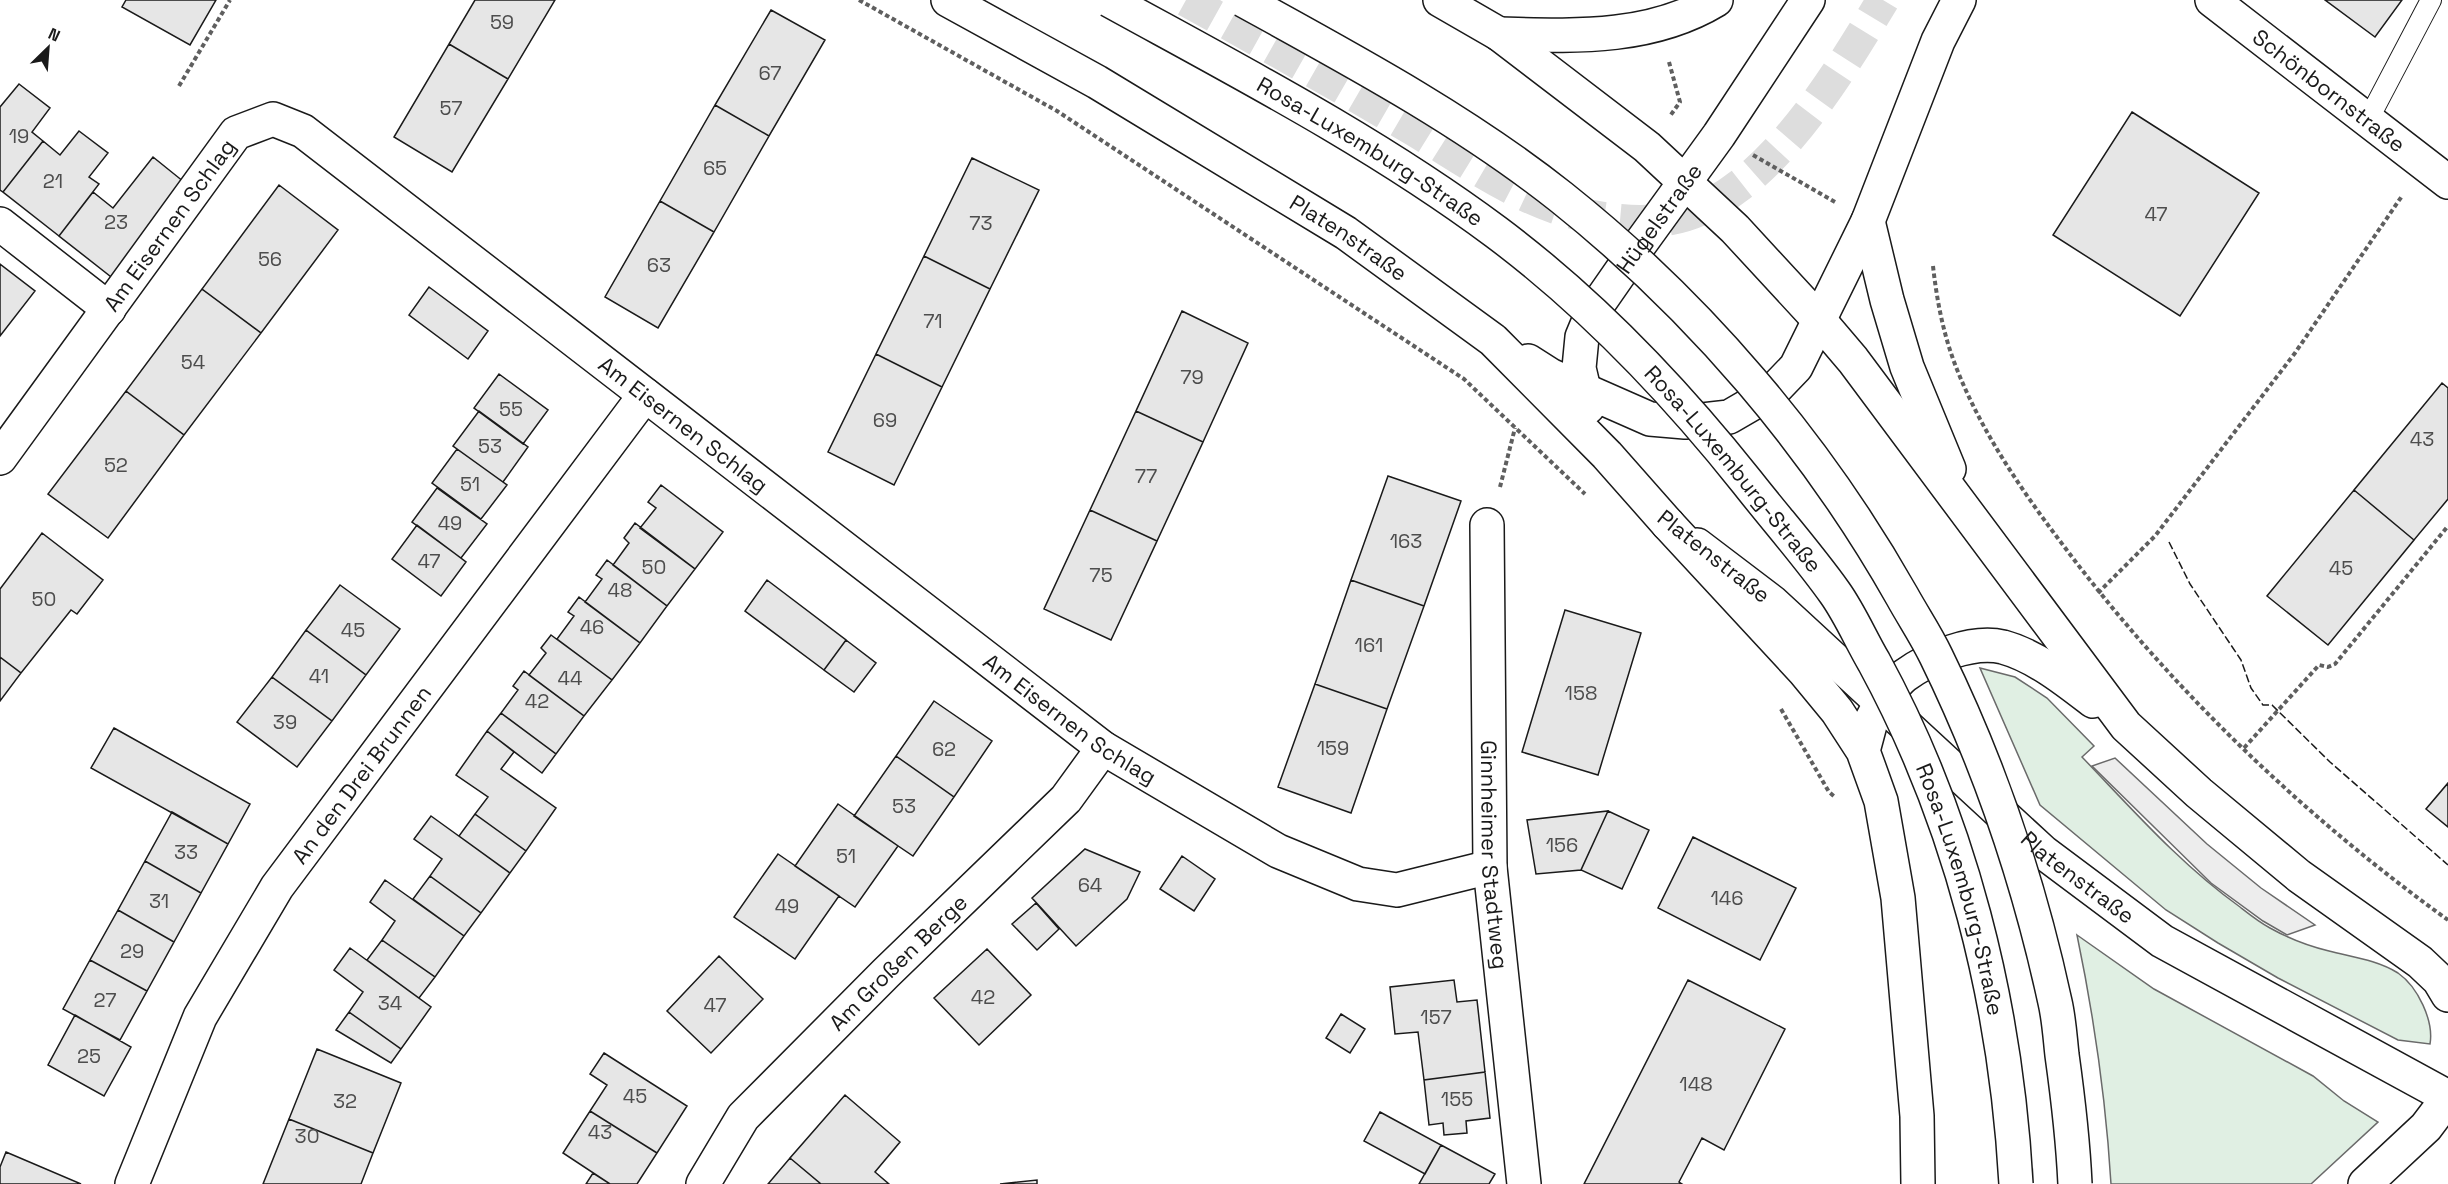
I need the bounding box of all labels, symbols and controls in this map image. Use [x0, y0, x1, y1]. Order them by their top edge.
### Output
house number: 59 [490, 9, 514, 35]
north arrow [18, 18, 78, 78]
text: N [45, 23, 63, 47]
street label: Schönbornstraße [2247, 23, 2411, 158]
house number: 67 [758, 60, 782, 86]
street label: Rosa-Luxemburg-Straße [1252, 70, 1489, 232]
house number: 57 [439, 95, 463, 121]
house number: 19 [9, 123, 29, 149]
street label: Am Eisernen Schlag [97, 133, 241, 317]
house number: 65 [703, 155, 727, 181]
street label: Hügelstraße [1610, 158, 1708, 279]
house number: 21 [43, 168, 63, 194]
street label: Platenstraße [1285, 188, 1413, 287]
house number: 47 [2144, 201, 2168, 227]
house number: 23 [104, 209, 128, 235]
house number: 73 [969, 210, 993, 236]
house number: 56 [258, 246, 282, 272]
house number: 63 [647, 252, 671, 278]
house number: 71 [923, 308, 943, 334]
house number: 54 [181, 349, 205, 375]
street label: Am Eisernen Schlag [593, 350, 774, 499]
street label: Rosa-Luxemburg-Straße [1639, 359, 1828, 578]
house number: 79 [1180, 364, 1204, 390]
house number: 55 [499, 396, 523, 422]
house number: 69 [873, 407, 897, 433]
house number: 43 [2410, 426, 2434, 452]
house number: 53 [478, 433, 502, 459]
house number: 52 [104, 452, 128, 478]
house number: 77 [1135, 463, 1157, 489]
house number: 51 [460, 471, 480, 497]
street label: Platenstraße [1652, 503, 1776, 609]
house number: 49 [438, 510, 462, 536]
house number: 163 [1390, 528, 1422, 554]
house number: 47 [417, 548, 441, 574]
house number: 50 [642, 554, 666, 580]
house number: 45 [2329, 555, 2353, 581]
house number: 75 [1089, 562, 1113, 588]
house number: 48 [608, 577, 632, 603]
house number: 50 [32, 586, 56, 612]
house number: 46 [580, 614, 604, 640]
house number: 45 [341, 617, 365, 643]
house number: 161 [1355, 632, 1383, 658]
street label: Am Eisernen Schlag [978, 647, 1161, 790]
house number: 41 [309, 663, 329, 689]
house number: 44 [558, 665, 583, 691]
street label: An den Drei Brunnen [285, 680, 437, 869]
house number: 158 [1565, 680, 1597, 706]
house number: 42 [525, 688, 549, 714]
house number: 39 [273, 709, 297, 735]
house number: 159 [1317, 735, 1349, 761]
house number: 62 [932, 736, 956, 762]
street label: Ginnheimer Stadtweg [1475, 740, 1515, 971]
street label: Rosa-Luxemburg-Straße [1910, 759, 2010, 1018]
house number: 53 [892, 793, 916, 819]
street label: Platenstraße [2015, 825, 2140, 930]
house number: 156 [1546, 832, 1578, 858]
house number: 33 [174, 839, 198, 865]
house number: 51 [836, 843, 856, 869]
house number: 64 [1078, 872, 1102, 898]
house number: 146 [1710, 885, 1744, 911]
house number: 31 [149, 888, 169, 914]
street label: Am Großen Berge [823, 888, 973, 1036]
house number: 49 [775, 893, 799, 919]
house number: 29 [120, 938, 144, 964]
house number: 42 [971, 984, 995, 1010]
house number: 27 [93, 987, 117, 1013]
house number: 34 [378, 990, 402, 1016]
house number: 47 [703, 992, 727, 1018]
house number: 157 [1420, 1004, 1452, 1030]
house number: 25 [77, 1043, 101, 1069]
house number: 148 [1679, 1071, 1713, 1097]
house number: 45 [623, 1083, 647, 1109]
house number: 155 [1441, 1086, 1473, 1112]
house number: 32 [333, 1088, 357, 1114]
house number: 43 [588, 1119, 612, 1145]
house number: 30 [295, 1123, 319, 1149]

